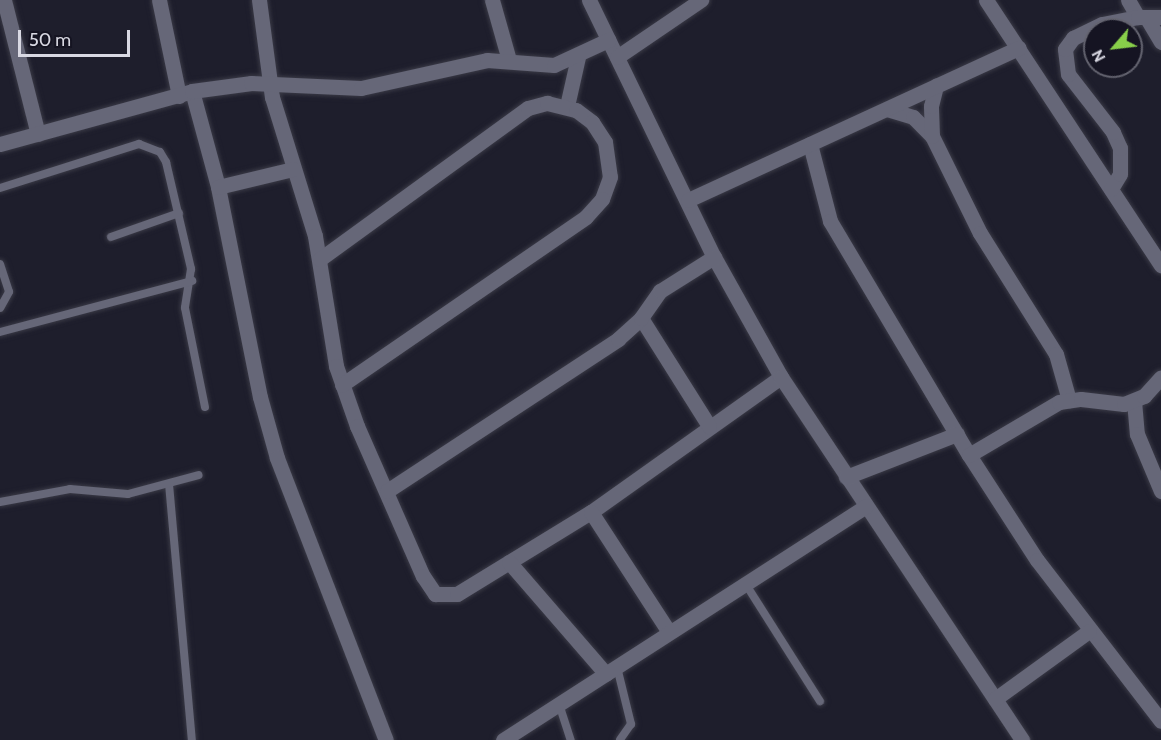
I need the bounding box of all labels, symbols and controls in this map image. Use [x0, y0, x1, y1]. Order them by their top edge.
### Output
scale bar [21, 18, 134, 56]
north arrow [1083, 18, 1143, 78]
text: 50 m [29, 29, 71, 51]
text: N [1087, 46, 1109, 65]

